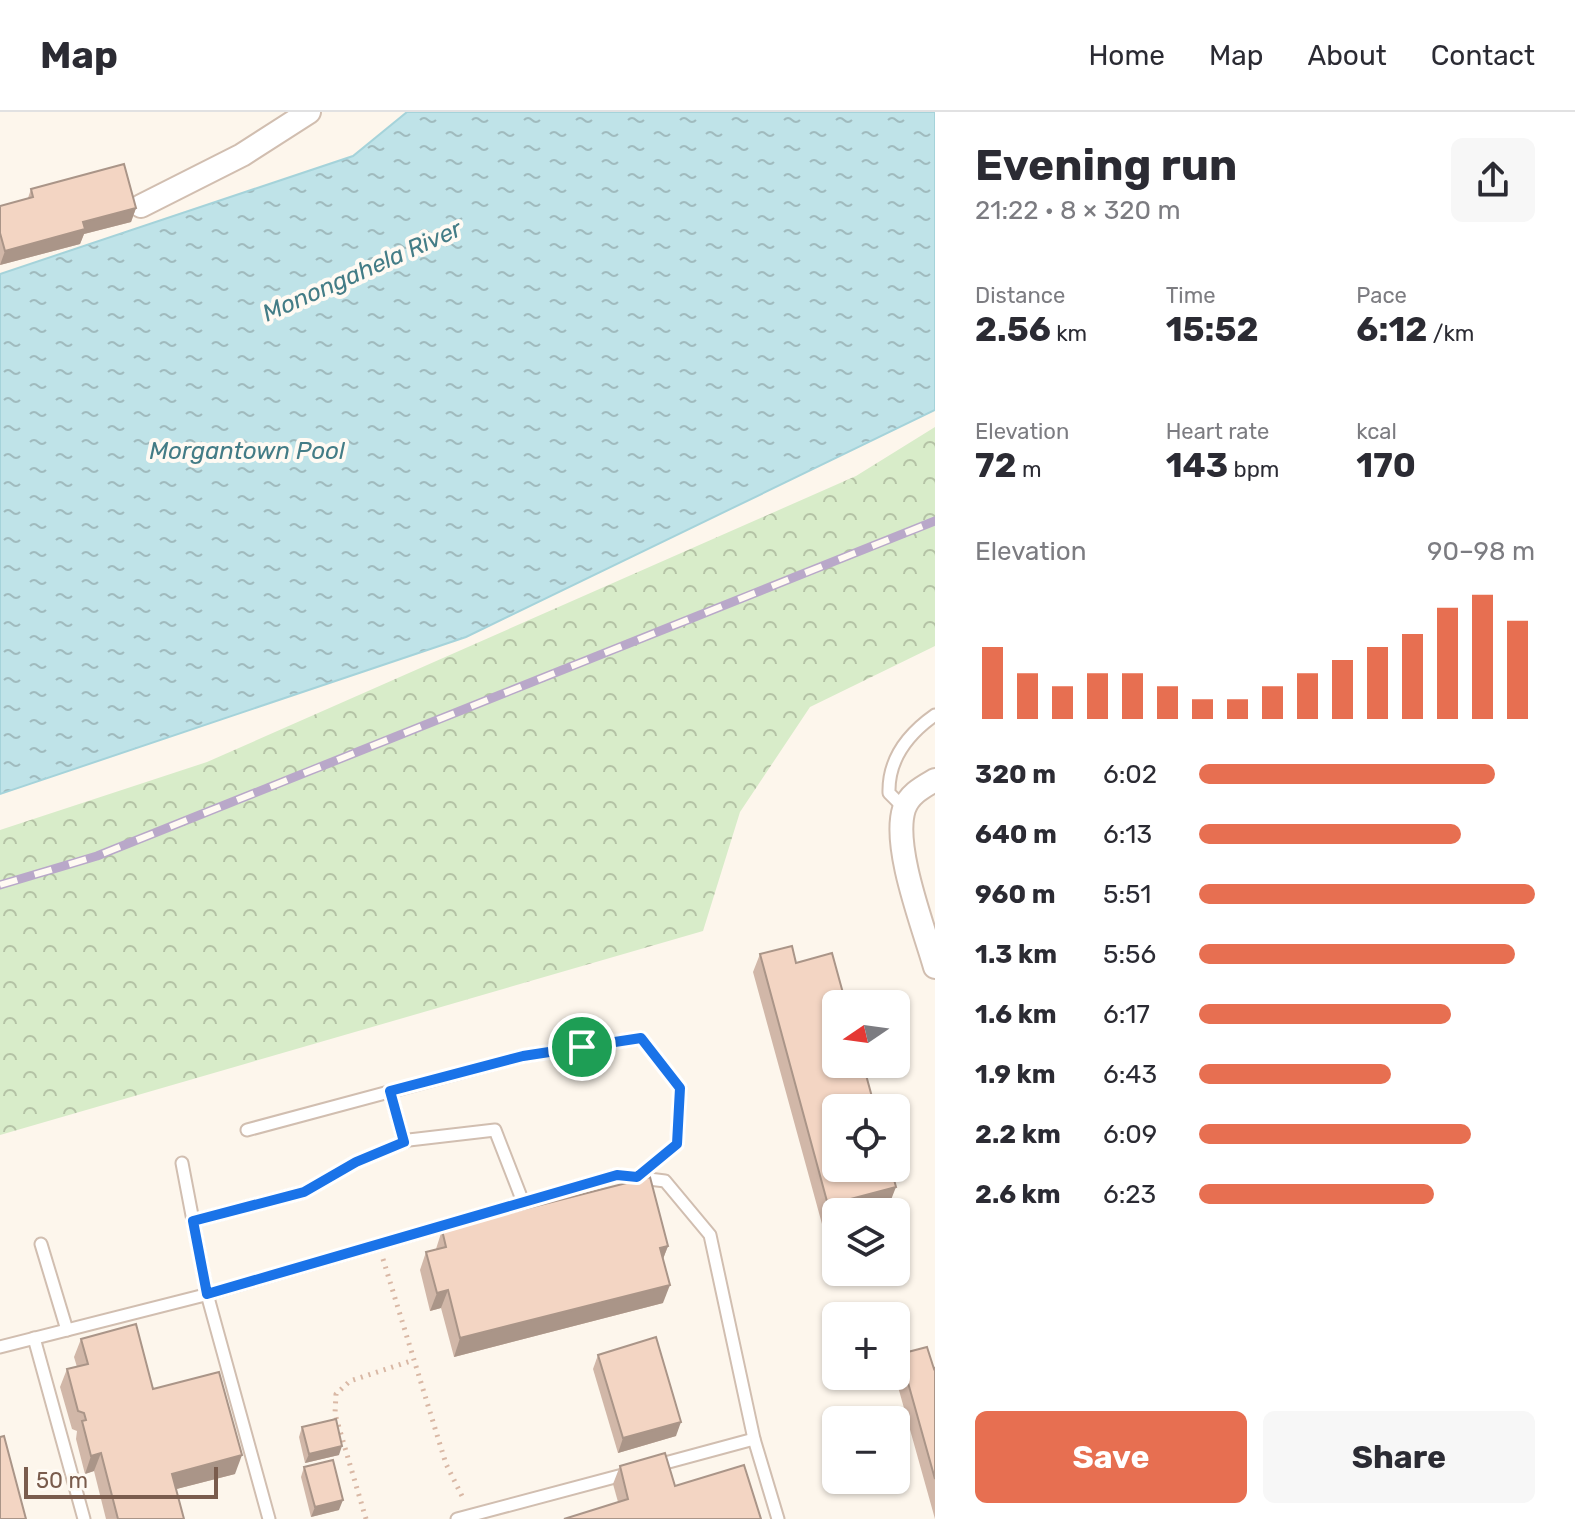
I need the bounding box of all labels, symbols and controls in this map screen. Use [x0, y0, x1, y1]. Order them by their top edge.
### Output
text: Map [40, 32, 118, 78]
text: Home [1088, 39, 1165, 72]
text: Map [1209, 39, 1263, 72]
text: About [1307, 39, 1387, 72]
text: Contact [1431, 39, 1535, 72]
button: share [1451, 138, 1535, 222]
text: Evening run [975, 139, 1237, 191]
text: 21:22 · 8 × 320 m [975, 195, 1181, 226]
water label: Monongahela River [258, 214, 467, 327]
text: Distance [975, 282, 1065, 309]
text: Time [1166, 282, 1216, 309]
text: Pace [1356, 282, 1407, 309]
text: 2.56 [975, 309, 1051, 350]
text: 15:52 [1166, 309, 1259, 350]
text: 6:12 [1356, 309, 1427, 350]
text: km [1051, 320, 1087, 347]
text: /km [1427, 320, 1474, 347]
text: Elevation [975, 418, 1069, 445]
text: Heart rate [1166, 418, 1269, 445]
text: kcal [1356, 418, 1397, 445]
water label: Morgantown Pool [149, 437, 346, 465]
text: 72 [975, 445, 1017, 486]
text: 143 [1166, 445, 1228, 486]
text: 170 [1356, 445, 1416, 486]
text: m [1017, 456, 1042, 483]
text: bpm [1228, 456, 1279, 483]
text: Elevation [975, 536, 1086, 567]
text: 90–98 m [1427, 536, 1535, 567]
text: 320 m [975, 759, 1056, 790]
text: 6:02 [1103, 759, 1157, 790]
text: 640 m [975, 819, 1057, 850]
text: 6:13 [1103, 819, 1152, 850]
text: 960 m [975, 879, 1056, 910]
text: 5:51 [1103, 879, 1151, 910]
text: 1.3 km [975, 939, 1057, 970]
text: 5:56 [1103, 939, 1156, 970]
north arrow [822, 990, 910, 1078]
map controls [822, 990, 910, 1494]
text: 1.6 km [975, 999, 1057, 1030]
text: 6:17 [1103, 999, 1150, 1030]
pin [548, 1013, 616, 1081]
icon: arrive [560, 1025, 604, 1069]
text: 1.9 km [975, 1059, 1056, 1090]
text: 6:43 [1103, 1059, 1157, 1090]
button: locate [822, 1094, 910, 1182]
text: 2.2 km [975, 1119, 1061, 1150]
text: 6:09 [1103, 1119, 1157, 1150]
text: 2.6 km [975, 1179, 1061, 1210]
text: 6:23 [1103, 1179, 1156, 1210]
button: layers [822, 1198, 910, 1286]
button: + [822, 1302, 910, 1390]
button: − [822, 1406, 910, 1494]
button: Save [975, 1411, 1247, 1503]
button: Share [1263, 1411, 1535, 1503]
scale bar [24, 1463, 218, 1499]
text: 50 m [36, 1467, 88, 1494]

